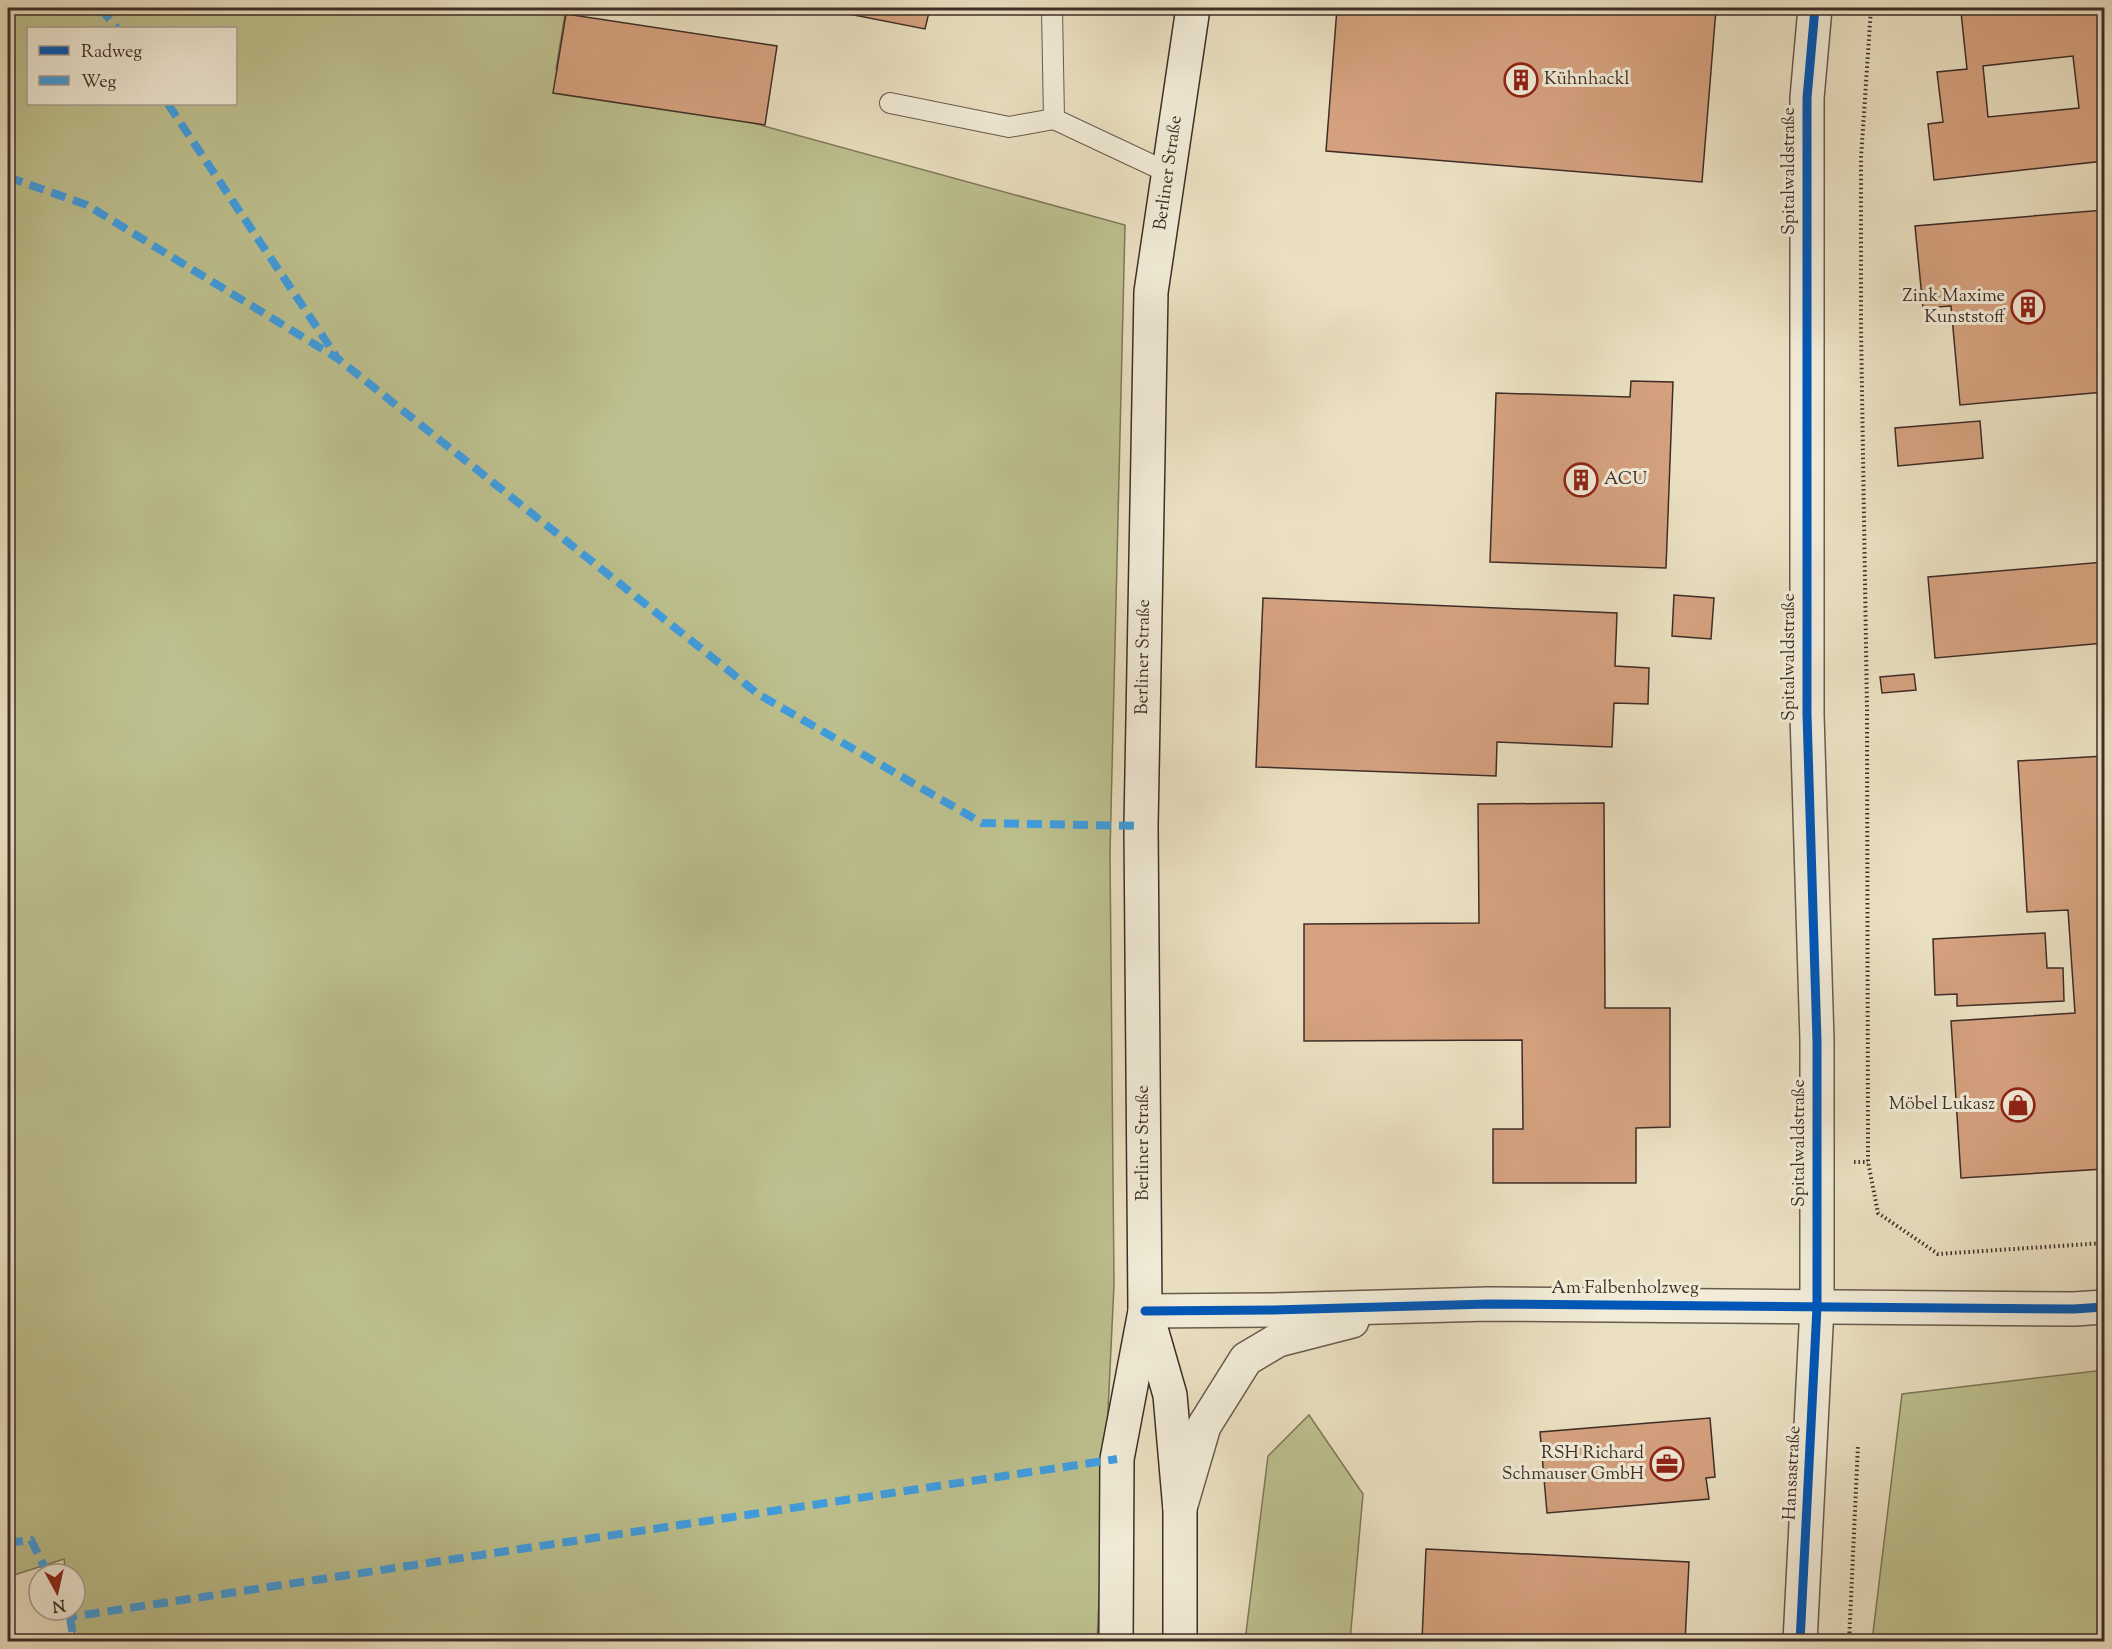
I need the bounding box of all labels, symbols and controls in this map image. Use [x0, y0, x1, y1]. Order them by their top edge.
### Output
legend [27, 27, 237, 105]
text: Radweg [81, 40, 142, 66]
building icon: Kühnhackl [1503, 62, 1539, 98]
place label: Kühnhackl [1544, 67, 1629, 93]
text: Weg [81, 70, 117, 96]
street label: Spitalwaldstraße [1777, 107, 1803, 235]
street label: Berliner Straße [1148, 114, 1190, 232]
place label: Zink Maxime Kunststoff [1903, 284, 2006, 331]
building icon: Zink Maxime Kunststoff [2010, 289, 2046, 325]
building icon: ACU [1563, 462, 1599, 498]
place label: ACU [1604, 467, 1647, 493]
street label: Spitalwaldstraße [1777, 593, 1803, 721]
street label: Berliner Straße [1130, 599, 1158, 715]
street label: Spitalwaldstraße [1787, 1079, 1813, 1207]
street label: Berliner Straße [1131, 1085, 1157, 1201]
shop icon: Möbel Lukasz [2000, 1087, 2036, 1123]
place label: Möbel Lukasz [1889, 1092, 1995, 1118]
street label: Am Falbenholzweg [1551, 1276, 1699, 1302]
street label: Hansastraße [1778, 1425, 1808, 1521]
place label: RSH Richard Schmauser GmbH [1502, 1441, 1644, 1488]
office icon: RSH Richard Schmauser GmbH [1649, 1446, 1685, 1482]
north arrow [27, 1562, 87, 1622]
text: N [51, 1592, 67, 1617]

